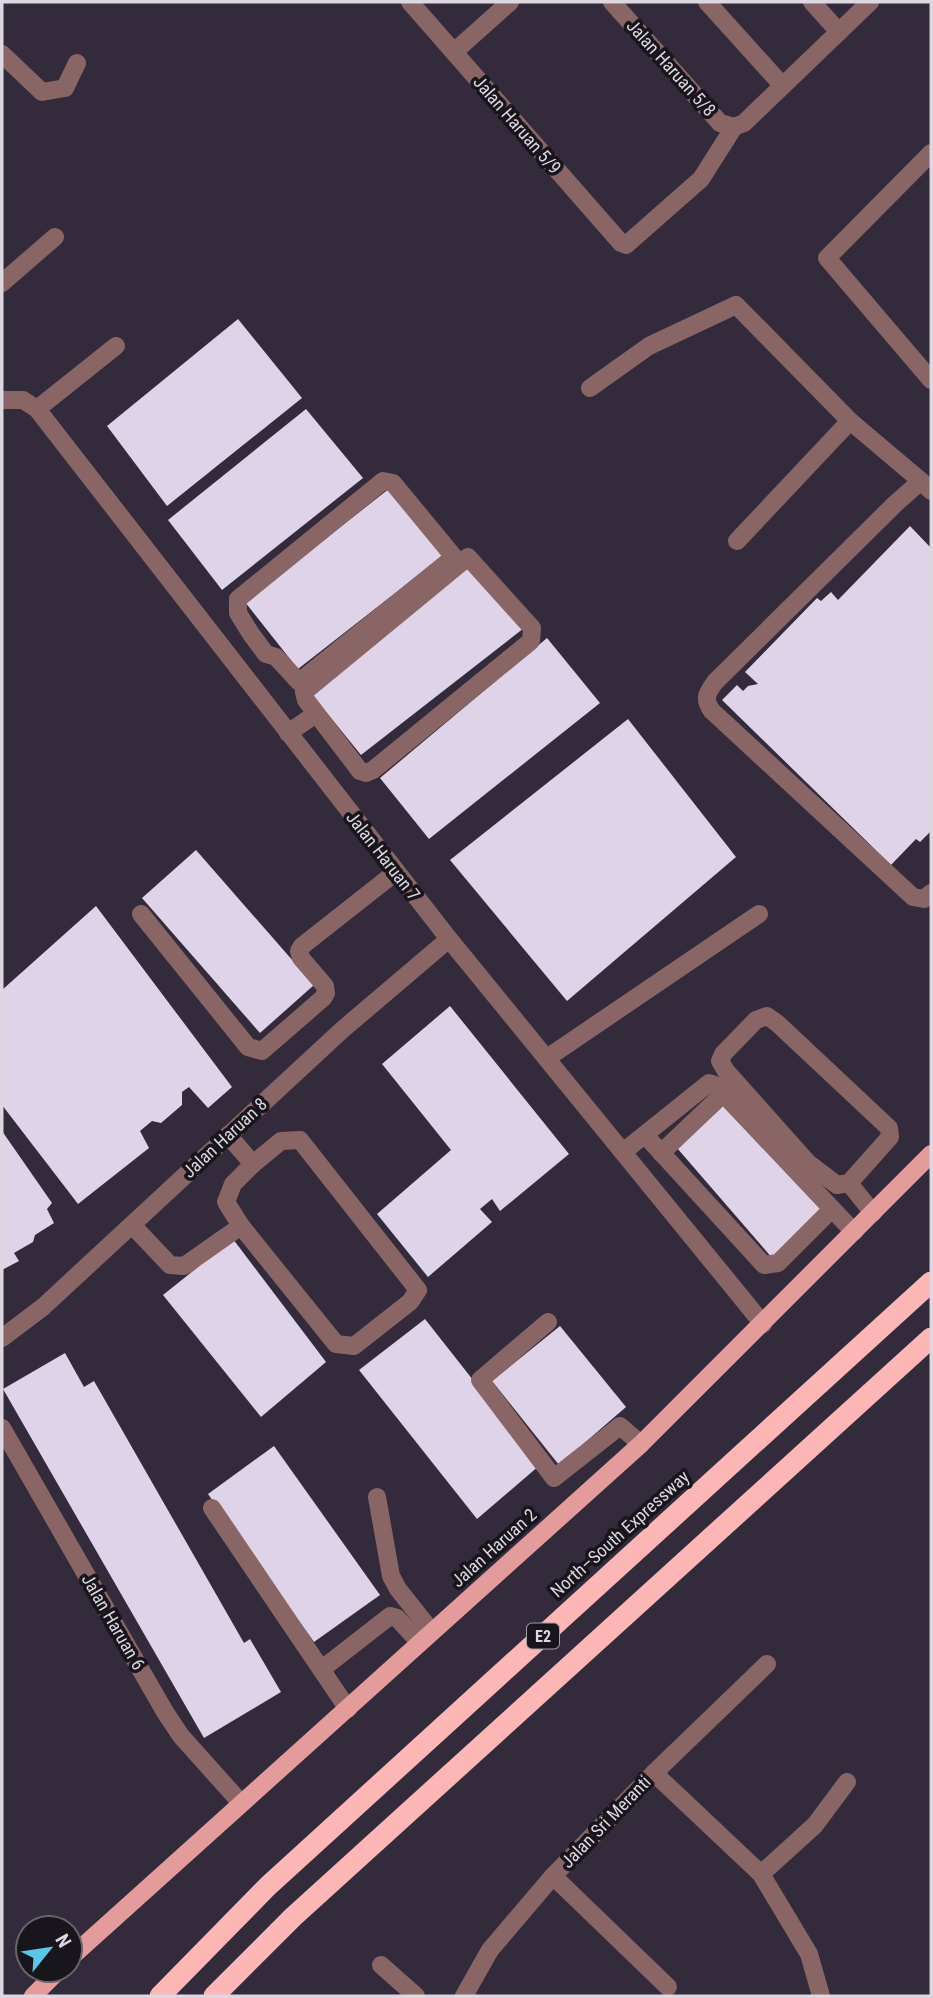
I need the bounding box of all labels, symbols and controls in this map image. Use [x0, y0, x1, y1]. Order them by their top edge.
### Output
street label: Jalan Haruan 5/8 [622, 15, 720, 120]
street label: Jalan Haruan 5/9 [469, 71, 566, 178]
street label: Jalan Haruan 7 [342, 807, 425, 904]
street label: Jalan Haruan 8 [178, 1093, 271, 1182]
street label: North–South Expressway [546, 1466, 694, 1601]
street label: Jalan Haruan 2 [447, 1504, 541, 1591]
street label: Jalan Haruan 6 [78, 1570, 149, 1673]
road number: E2 [527, 1624, 559, 1648]
street label: Jalan Sri Meranti [556, 1771, 655, 1872]
north arrow [14, 1914, 84, 1984]
text: N [50, 1930, 76, 1952]

